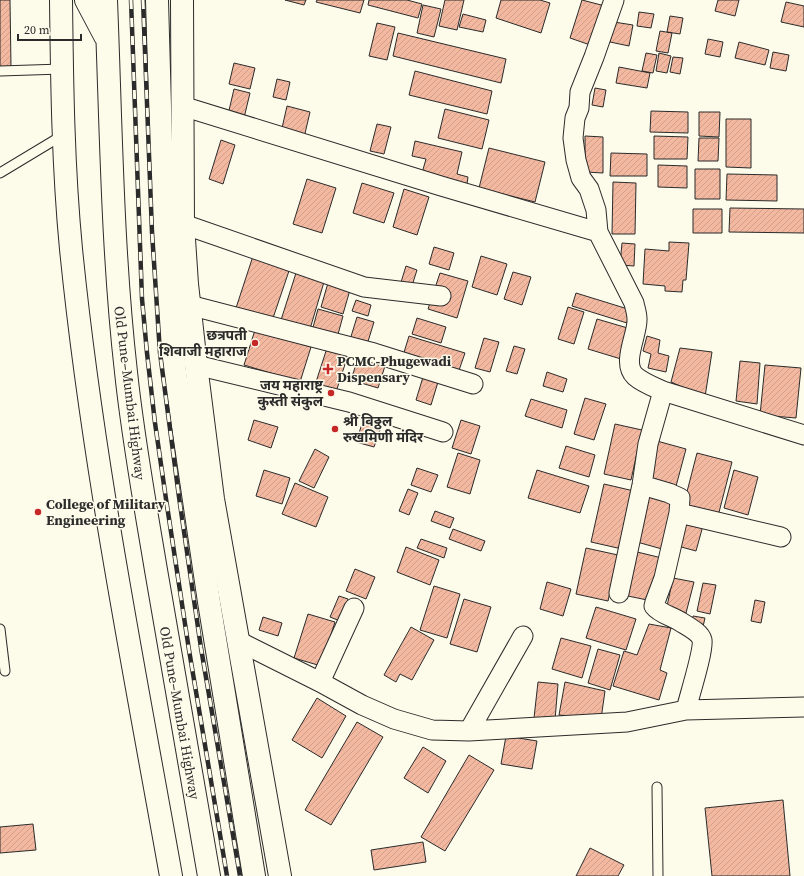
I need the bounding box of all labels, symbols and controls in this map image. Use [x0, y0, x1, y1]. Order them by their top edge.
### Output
scale bar [18, 16, 81, 42]
text: 20 m [24, 22, 50, 38]
street label: Old Pune–Mumbai Highway [109, 305, 151, 482]
place label: छत्रपती शिवाजी महाराज [159, 325, 248, 361]
marker: छत्रपती शिवाजी महाराज [250, 338, 260, 348]
place label: PCMC-Phugewadi Dispensary [337, 351, 452, 387]
marker: PCMC-Phugewadi Dispensary [322, 363, 334, 375]
place label: जय महाराष्ट्र कुस्ती संकुल [257, 375, 324, 411]
marker: जय महाराष्ट्र कुस्ती संकुल [326, 388, 336, 398]
place label: श्री विठ्ठल रुखमिणी मंदिर [343, 411, 424, 447]
marker: श्री विठ्ठल रुखमिणी मंदिर [330, 424, 340, 434]
place label: College of Military Engineering [46, 494, 166, 530]
marker: College of Military Engineering [33, 507, 43, 517]
street label: Old Pune–Mumbai Highway [155, 625, 205, 802]

